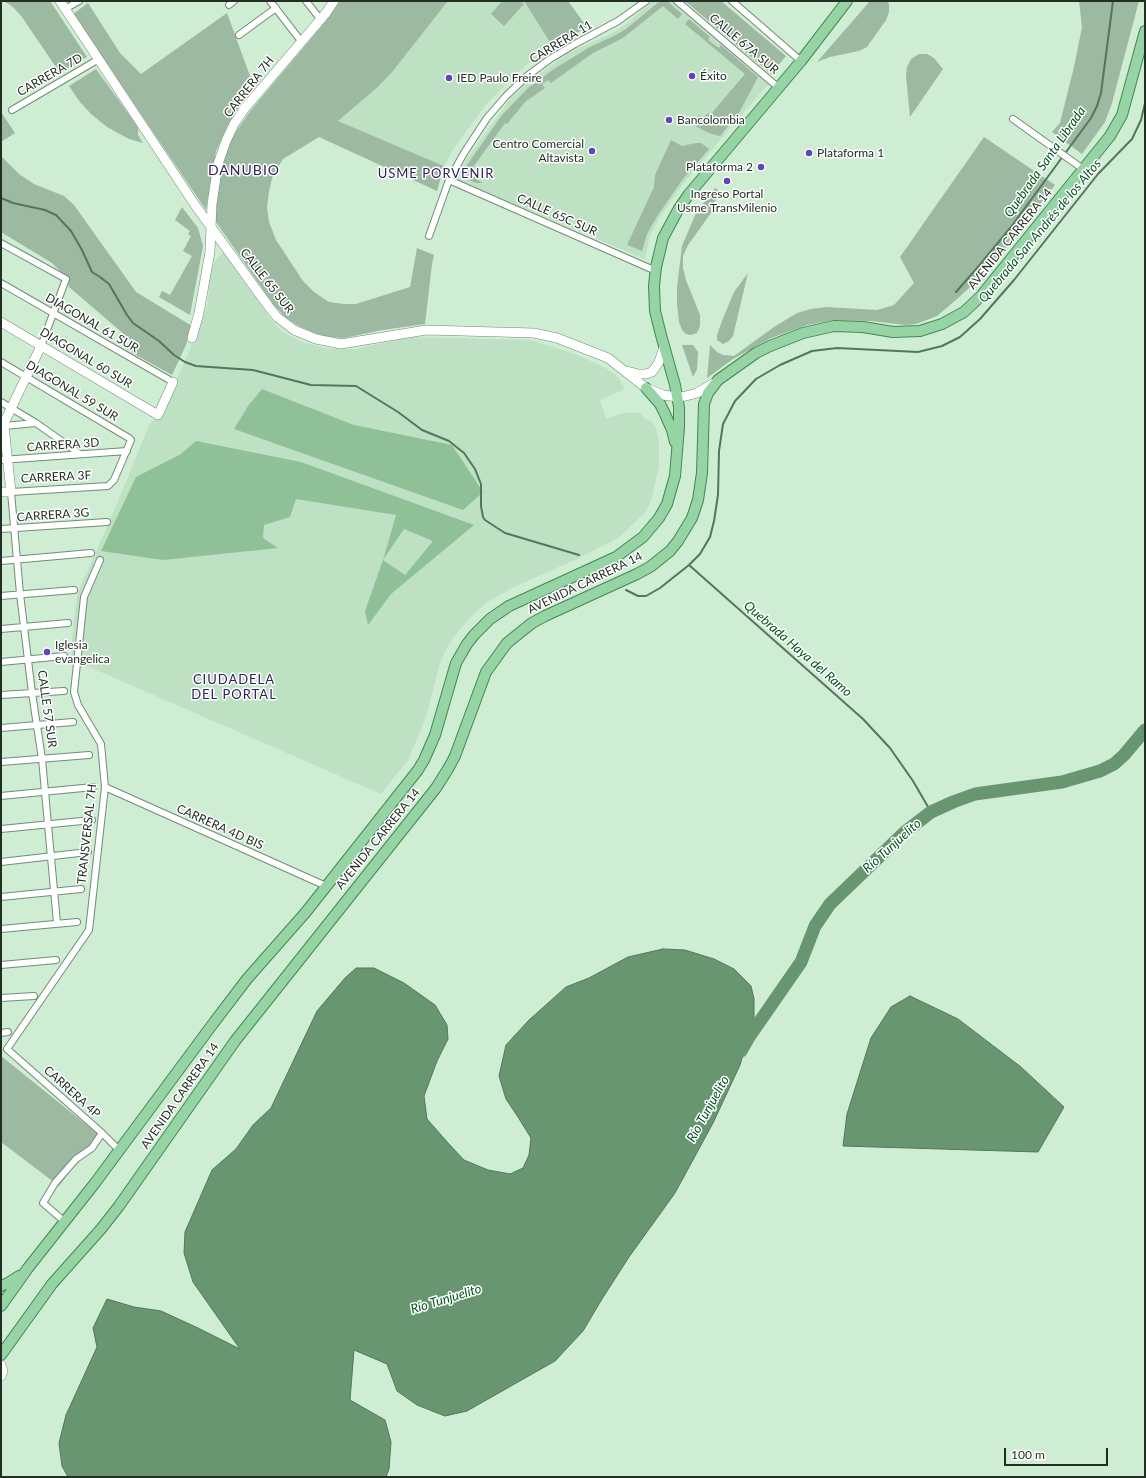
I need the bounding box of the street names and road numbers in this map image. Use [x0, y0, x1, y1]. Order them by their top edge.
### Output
street label: CALLE 67A SUR [706, 11, 782, 77]
street label: CARRERA 11 [527, 18, 595, 66]
street label: CARRERA 7D [15, 51, 85, 99]
street label: CARRERA 7H [221, 54, 277, 120]
street label: AVENIDA CARRERA 14 [965, 186, 1055, 292]
street label: CALLE 65C SUR [515, 191, 599, 239]
street label: CALLE 65 SUR [237, 246, 297, 316]
street label: DIAGONAL 61 SUR [43, 290, 141, 356]
street label: DIAGONAL 60 SUR [37, 325, 135, 391]
street label: DIAGONAL 59 SUR [23, 358, 121, 424]
street label: CARRERA 3D [26, 435, 100, 455]
street label: CARRERA 3F [20, 468, 92, 486]
street label: CARRERA 3G [16, 505, 90, 525]
street label: AVENIDA CARRERA 14 [525, 549, 645, 617]
street label: CALLE 57 SUR [34, 669, 60, 749]
street label: TRANSVERSAL 7H [75, 783, 99, 885]
street label: AVENIDA CARRERA 14 [333, 786, 423, 892]
street label: CARRERA 4D BIS [174, 801, 266, 853]
street label: AVENIDA CARRERA 14 [138, 1040, 222, 1152]
street label: CARRERA 4P [41, 1063, 103, 1121]

